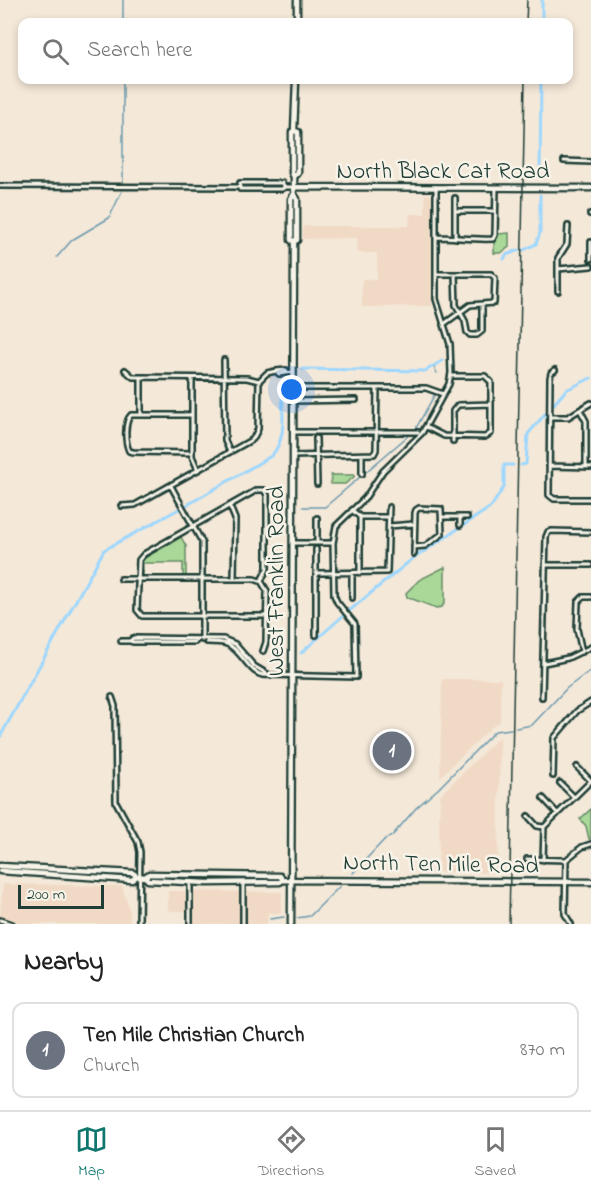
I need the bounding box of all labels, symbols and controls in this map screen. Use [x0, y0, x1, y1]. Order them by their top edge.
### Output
search box [18, 18, 573, 84]
icon: search [39, 35, 72, 68]
text: Search here [87, 35, 192, 67]
street label: North Black Cat Road [337, 155, 550, 190]
your location [277, 375, 306, 404]
street label: West Franklin Road [260, 485, 295, 676]
pin: 1 [372, 728, 412, 774]
street label: North Ten Mile Road [343, 846, 540, 885]
scale bar [18, 882, 104, 910]
text: 200 m [27, 883, 65, 907]
text: Nearby [24, 944, 103, 982]
text: Ten Mile Christian Church [83, 1020, 304, 1052]
text: 1 [42, 1036, 49, 1065]
text: 870 m [520, 1036, 565, 1065]
text: Church [83, 1052, 139, 1081]
tab: Map [75, 1123, 108, 1183]
tab: Directions [258, 1123, 324, 1183]
tab: Saved [474, 1123, 516, 1183]

